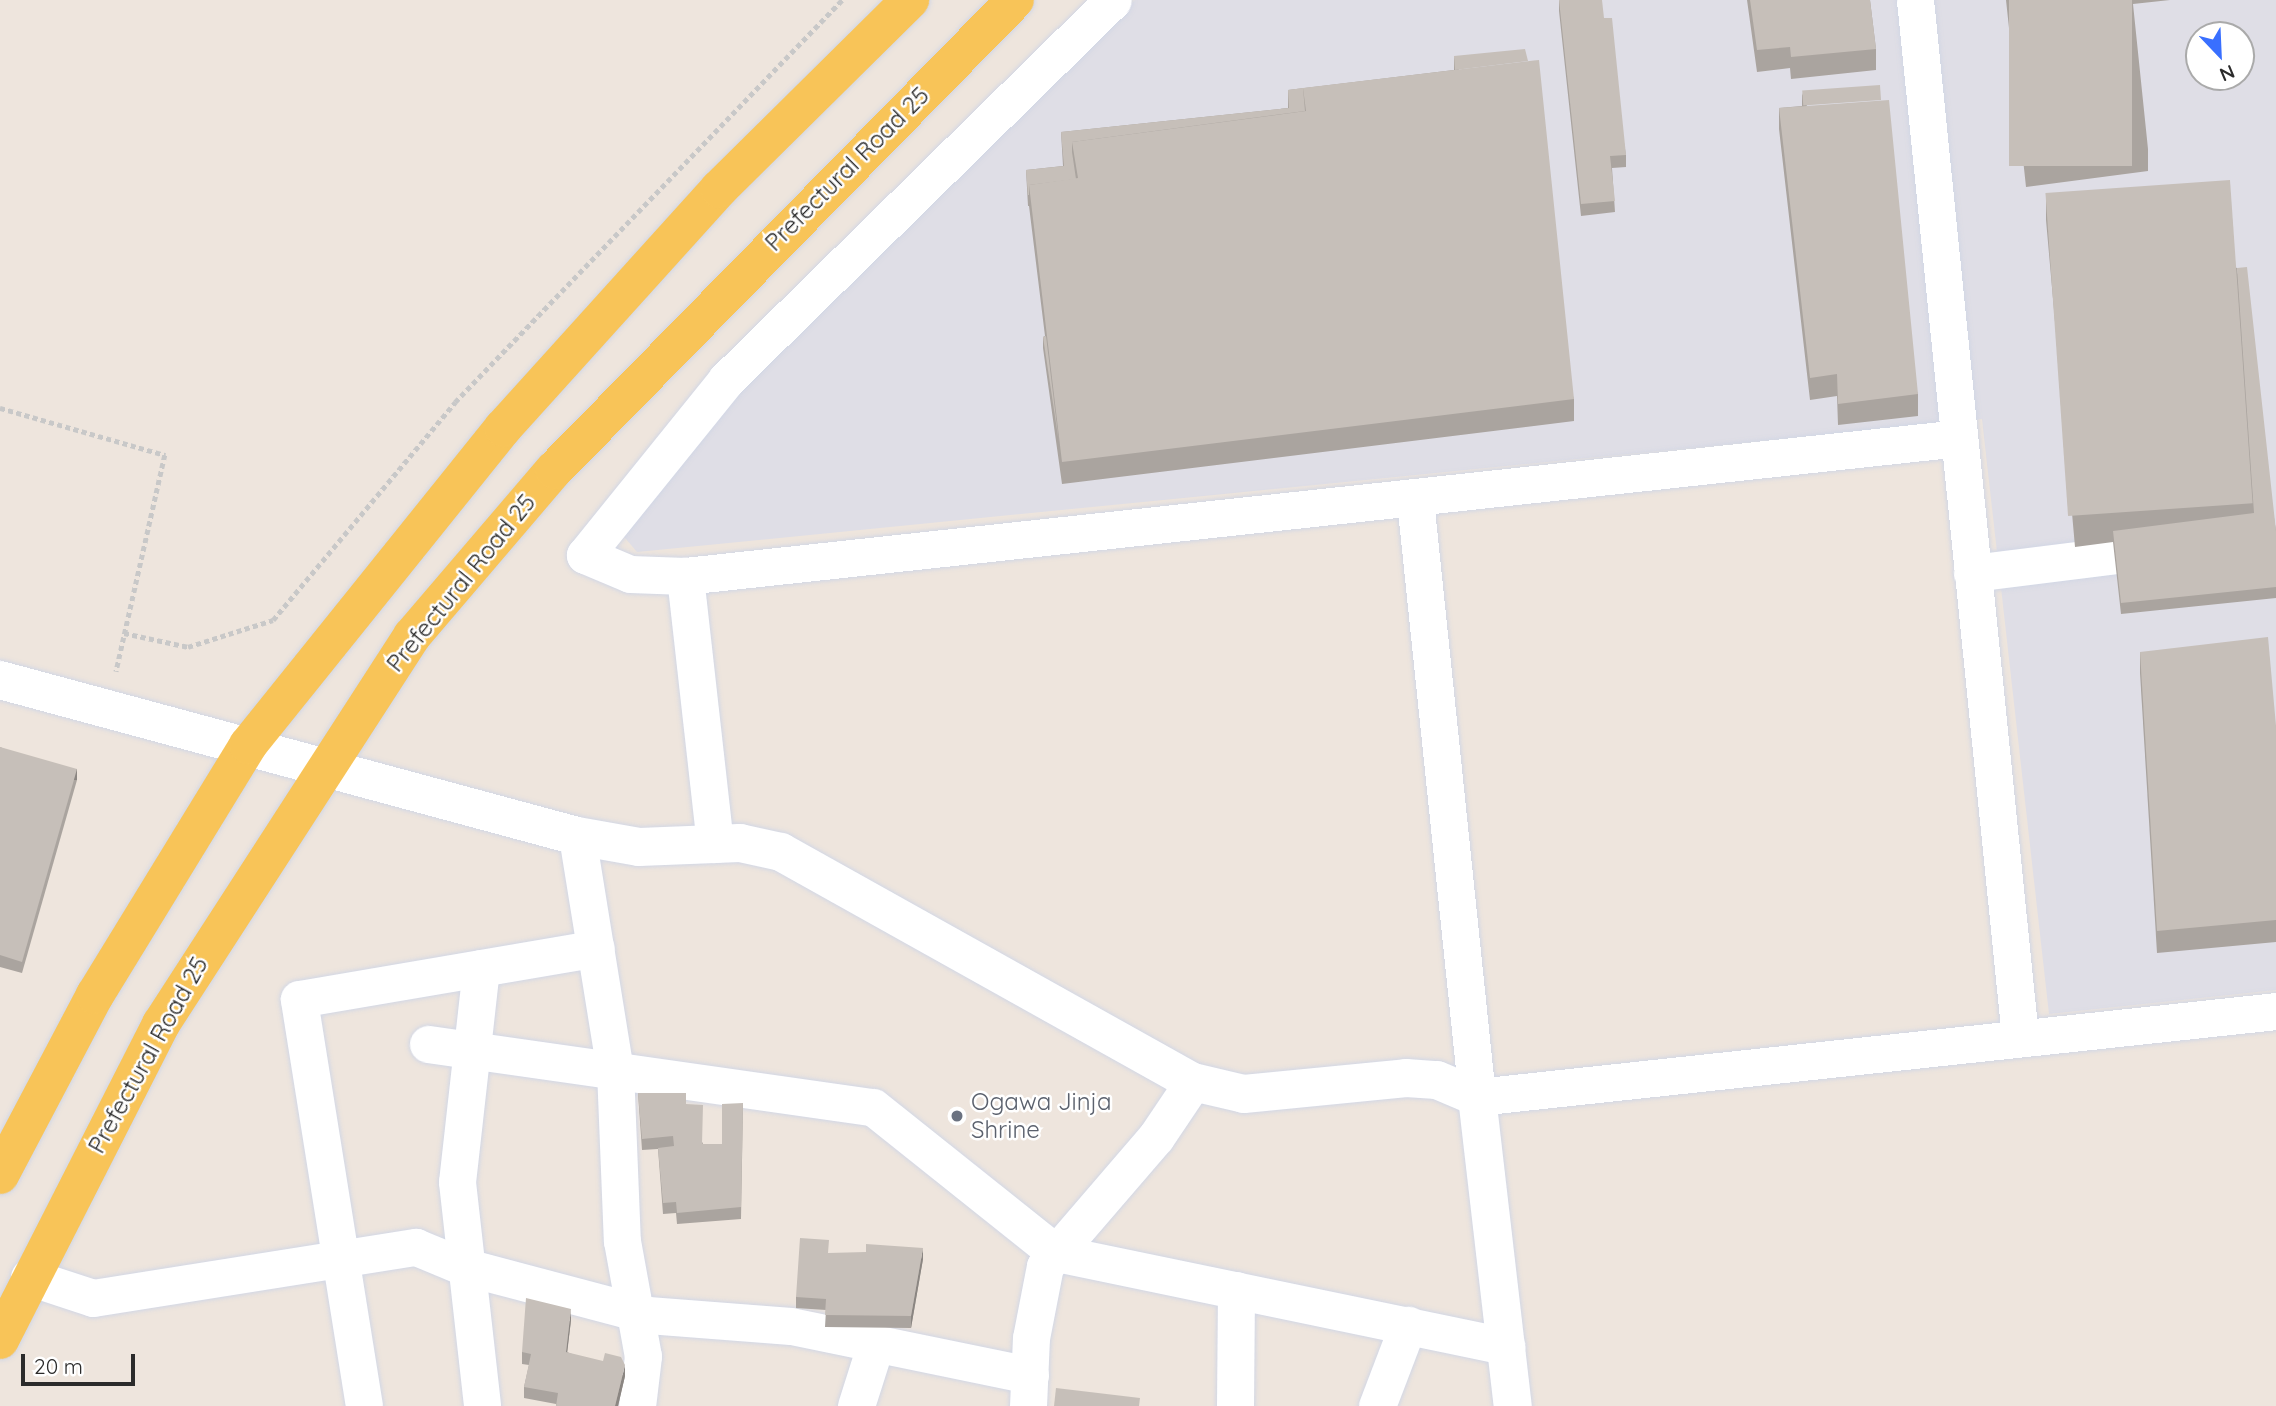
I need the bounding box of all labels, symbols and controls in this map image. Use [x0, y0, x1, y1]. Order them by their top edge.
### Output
north arrow [2185, 21, 2255, 91]
text: N [2216, 60, 2239, 87]
street label: Prefectural Road 25 [759, 81, 935, 257]
street label: Prefectural Road 25 [381, 488, 541, 678]
street label: Prefectural Road 25 [82, 952, 214, 1158]
place label: Ogawa Jinja Shrine [971, 1088, 1112, 1144]
marker: Ogawa Jinja Shrine [949, 1108, 965, 1124]
scale bar [24, 1340, 138, 1384]
text: 20 m [34, 1353, 83, 1379]

